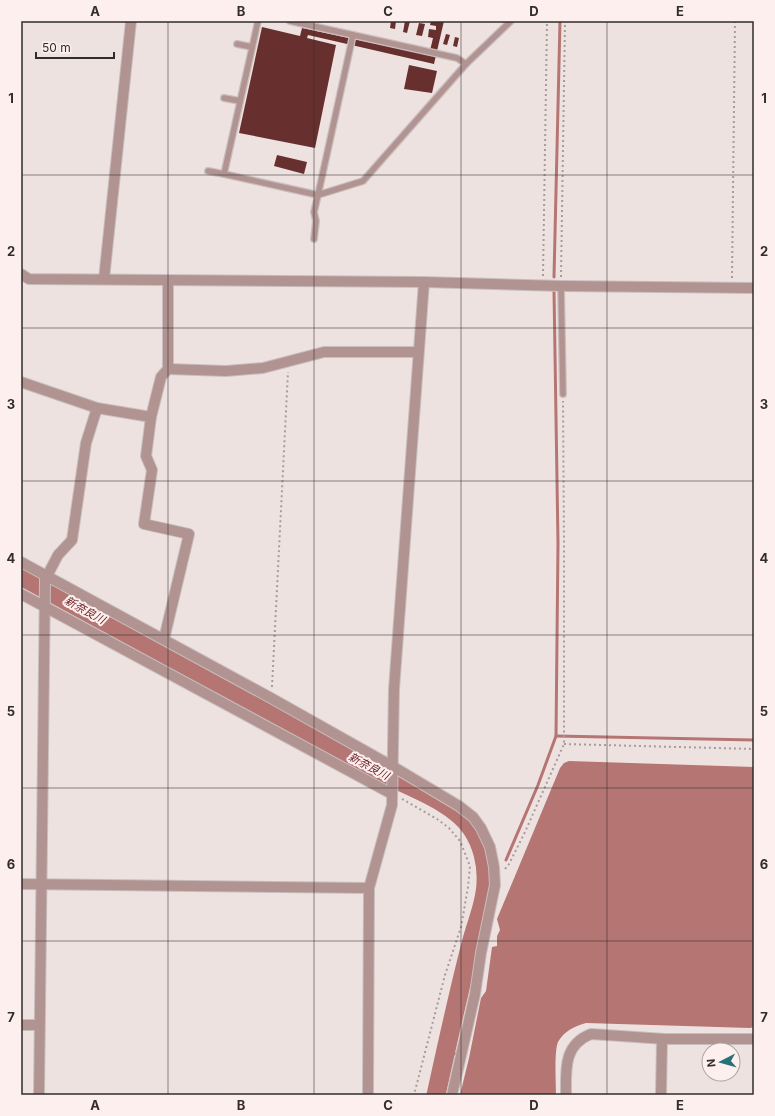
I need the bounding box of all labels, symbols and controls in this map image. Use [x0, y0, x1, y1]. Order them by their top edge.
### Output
text: A [90, 3, 100, 19]
text: B [237, 3, 246, 19]
text: C [383, 3, 393, 19]
text: D [529, 3, 539, 19]
text: E [676, 3, 684, 19]
scale bar [36, 34, 114, 60]
text: 50 m [42, 40, 71, 55]
text: 1 [8, 90, 14, 106]
text: 1 [761, 90, 767, 106]
text: 2 [7, 243, 15, 259]
text: 2 [760, 243, 768, 259]
text: 3 [7, 396, 15, 412]
text: 3 [760, 396, 768, 412]
text: 4 [7, 550, 16, 566]
text: 4 [760, 550, 769, 566]
water label: 新奈良川 [62, 593, 109, 627]
text: 5 [7, 703, 15, 719]
text: 5 [760, 703, 768, 719]
water label: 新奈良川 [346, 749, 393, 783]
text: 6 [7, 856, 15, 872]
text: 6 [760, 856, 768, 872]
text: 7 [7, 1009, 15, 1025]
text: 7 [760, 1009, 768, 1025]
north arrow [701, 1042, 741, 1082]
text: N [704, 1058, 718, 1068]
text: A [90, 1097, 100, 1113]
text: B [237, 1097, 246, 1113]
text: C [383, 1097, 393, 1113]
text: D [529, 1097, 539, 1113]
text: E [676, 1097, 684, 1113]

